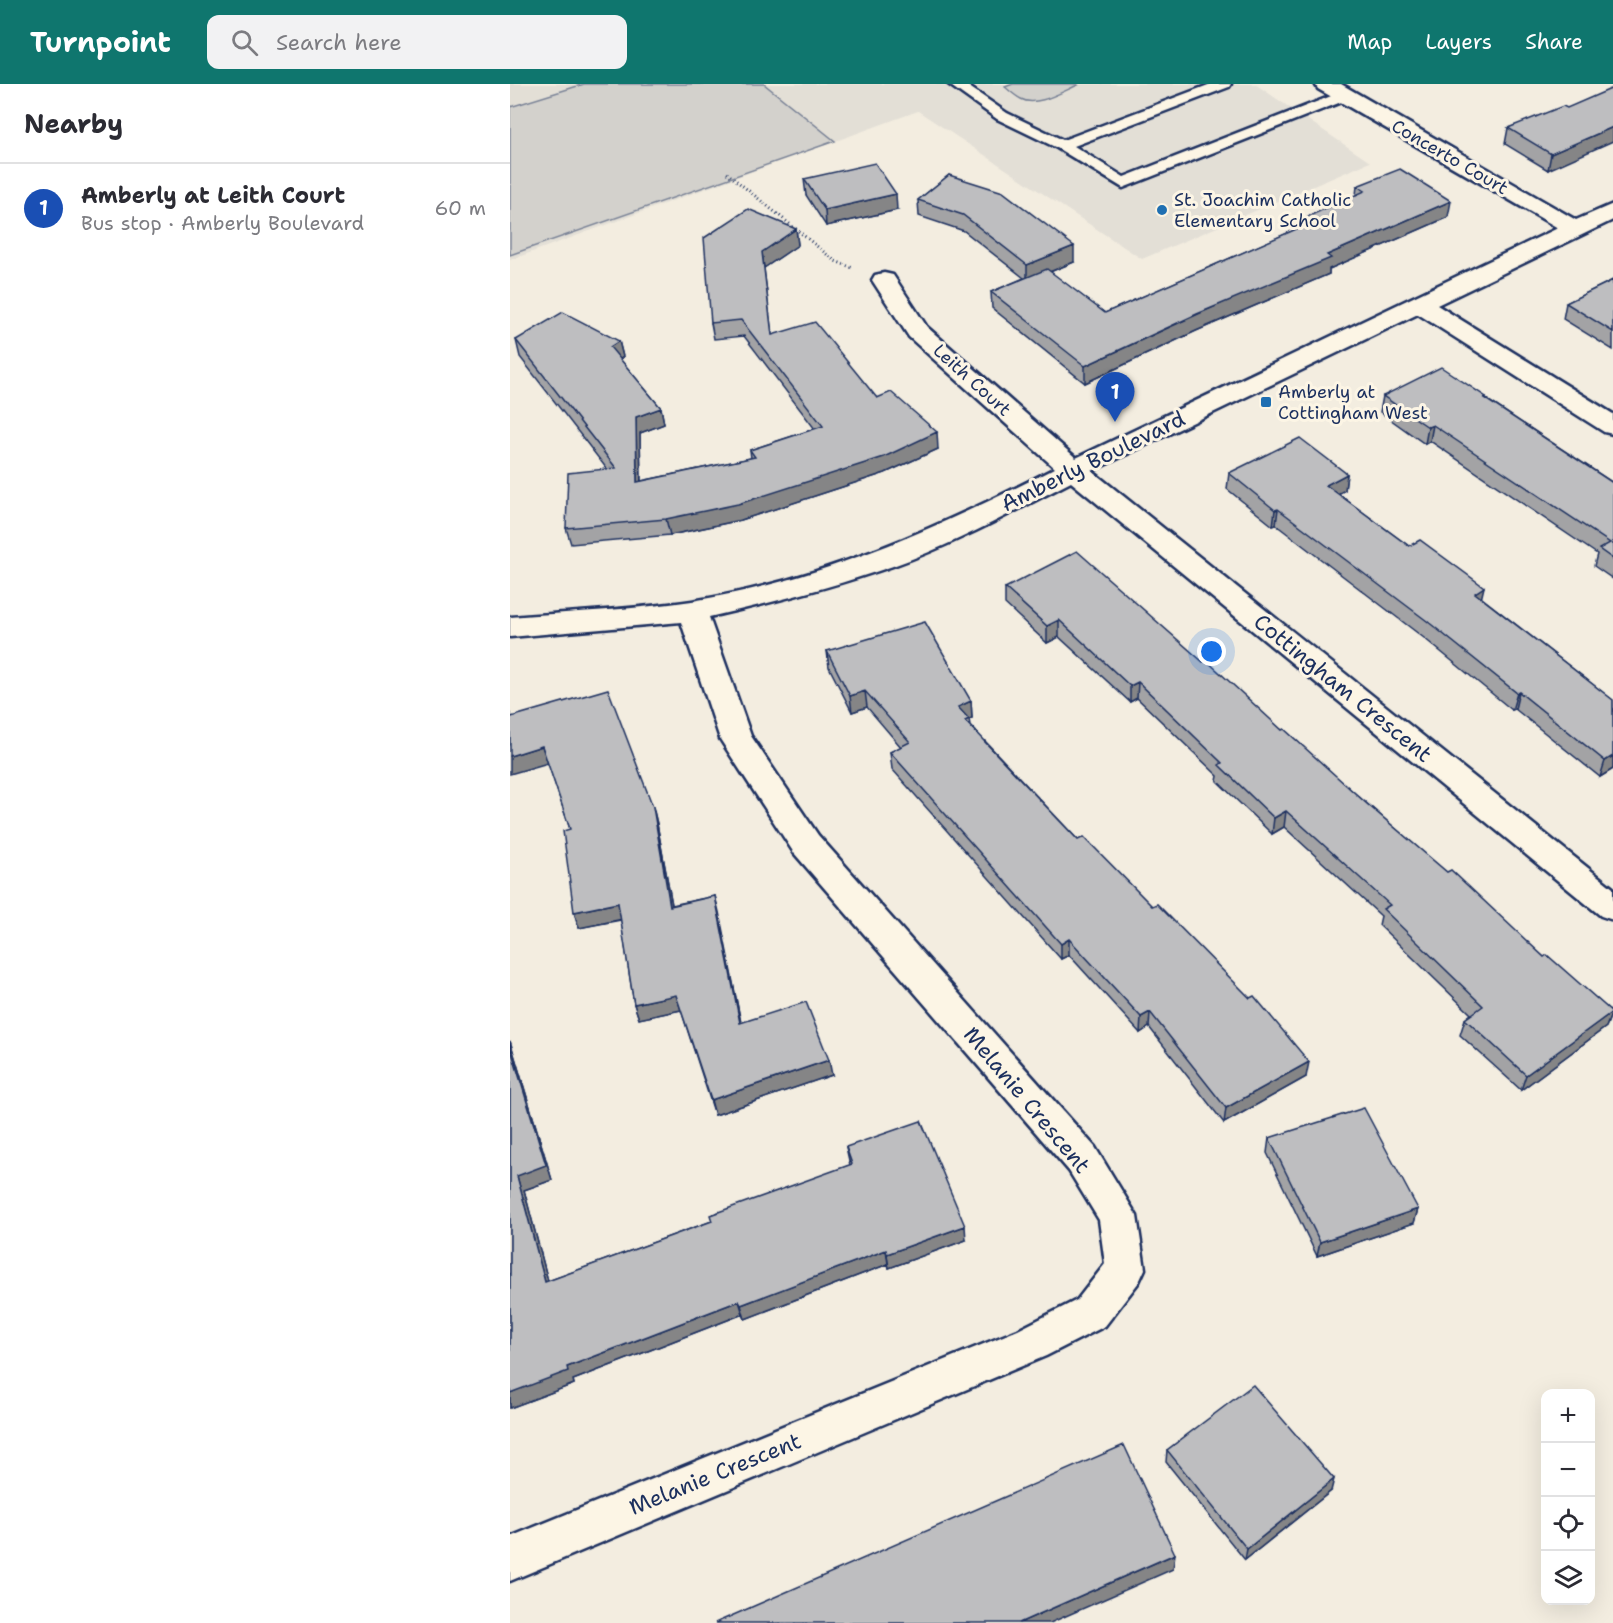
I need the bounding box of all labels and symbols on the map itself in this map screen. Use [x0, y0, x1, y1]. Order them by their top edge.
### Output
street label: Concerto Court [1387, 114, 1513, 200]
place label: St. Joachim Catholic Elementary School [1174, 188, 1351, 233]
marker: St. Joachim Catholic Elementary School [1155, 203, 1169, 217]
street label: Leith Court [928, 339, 1016, 421]
pin: 1 [1096, 372, 1134, 422]
place label: Amberly at Cottingham West [1278, 380, 1428, 425]
marker: Amberly at Cottingham West [1259, 395, 1273, 409]
street label: Amberly Boulevard [996, 404, 1190, 518]
street label: Cottingham Crescent [1248, 607, 1438, 769]
your location [1197, 637, 1226, 666]
street label: Melanie Crescent [957, 1021, 1097, 1179]
street label: Melanie Crescent [625, 1426, 805, 1522]

